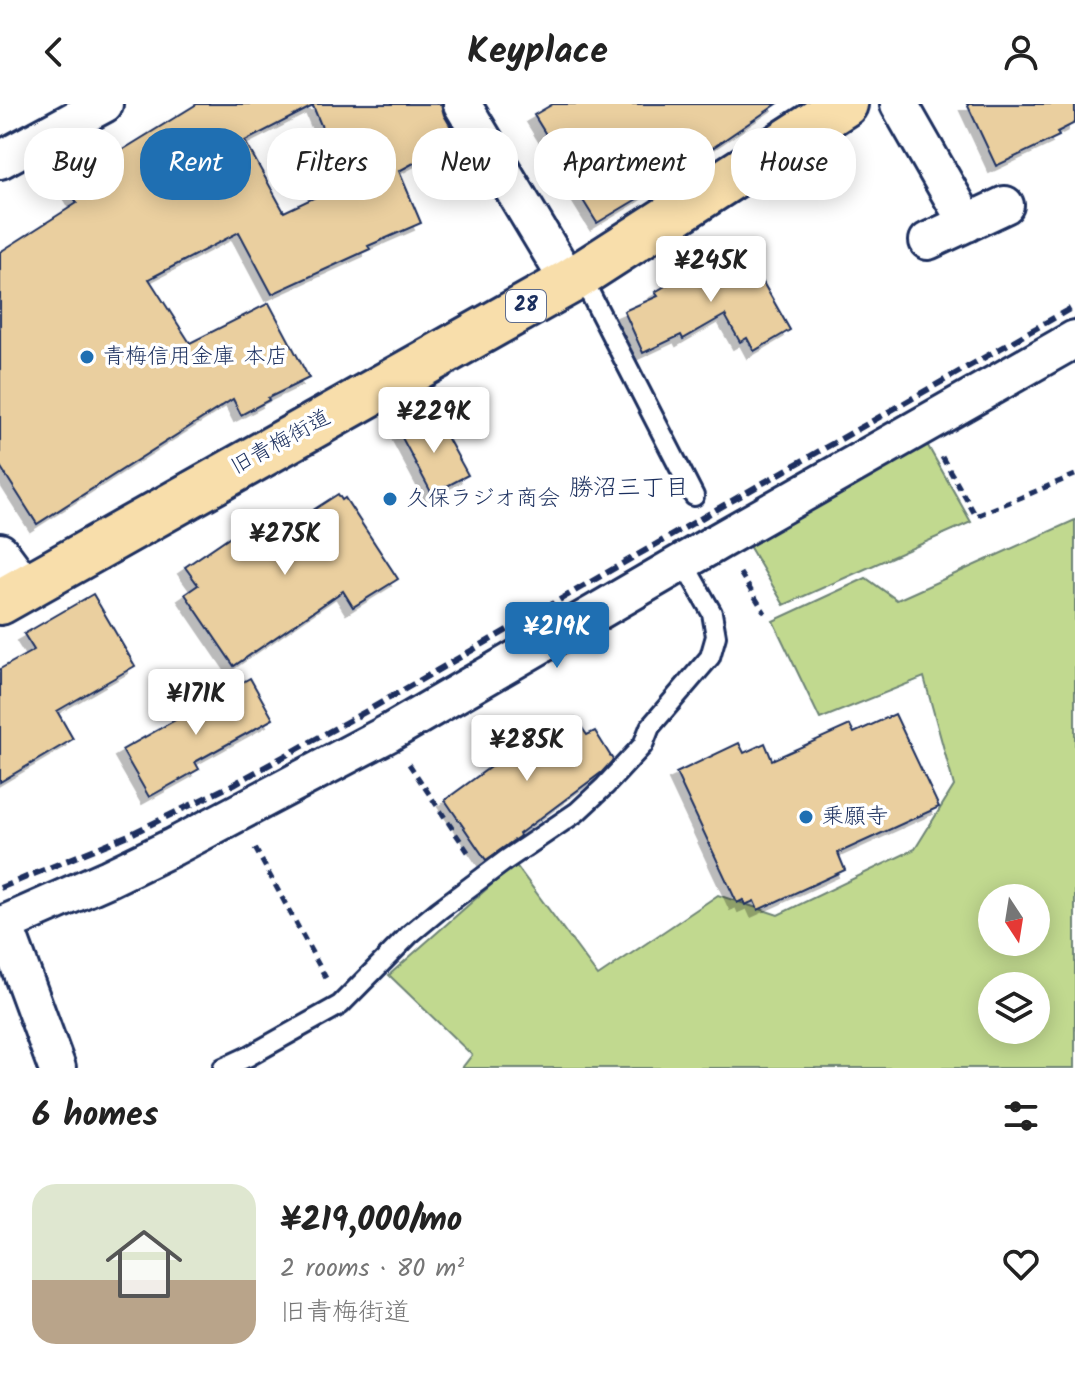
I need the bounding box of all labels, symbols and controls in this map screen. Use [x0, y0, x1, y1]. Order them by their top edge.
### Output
text: Keyplace [467, 24, 608, 81]
icon: back [32, 30, 76, 74]
icon: person [999, 30, 1043, 74]
chip: Buy [24, 128, 124, 200]
chip: Rent [140, 128, 251, 200]
chip: Filters [267, 128, 396, 200]
chip: New [412, 128, 518, 200]
chip: Apartment [534, 128, 715, 200]
chip: House [731, 128, 856, 200]
pin: ¥245K [655, 236, 767, 304]
text: ¥245K [674, 241, 748, 283]
road number: 28 [506, 290, 546, 322]
place label: 青梅信用金庫 本店 [103, 340, 288, 375]
marker: 青梅信用金庫 本店 [78, 348, 96, 366]
pin: ¥229K [378, 387, 490, 455]
text: ¥229K [396, 392, 472, 434]
street label: 旧青梅街道 [224, 401, 338, 485]
district label: 勝沼三丁目 [569, 469, 689, 508]
place label: 久保ラジオ商会 [406, 482, 560, 517]
marker: 久保ラジオ商会 [381, 490, 399, 508]
pin: ¥275K [229, 509, 341, 577]
text: ¥275K [249, 514, 321, 556]
pin: ¥219K [501, 602, 613, 670]
text: ¥219K [523, 607, 591, 649]
pin: ¥171K [140, 669, 252, 737]
text: ¥171K [166, 674, 226, 716]
pin: ¥285K [471, 715, 583, 783]
text: ¥285K [489, 720, 565, 762]
place label: 乗願寺 [822, 800, 888, 835]
marker: 乗願寺 [797, 808, 815, 826]
north arrow [978, 884, 1050, 956]
map controls [978, 884, 1050, 1044]
button: layers [978, 972, 1050, 1044]
text: 6 homes [32, 1089, 158, 1143]
icon: filters [999, 1094, 1043, 1138]
text: ¥219,000/mo [280, 1194, 462, 1248]
icon: home [96, 1216, 192, 1312]
icon: heart [999, 1242, 1043, 1286]
text: 2 rooms · 80 m² [280, 1248, 464, 1290]
text: 旧青梅街道 [280, 1292, 410, 1334]

